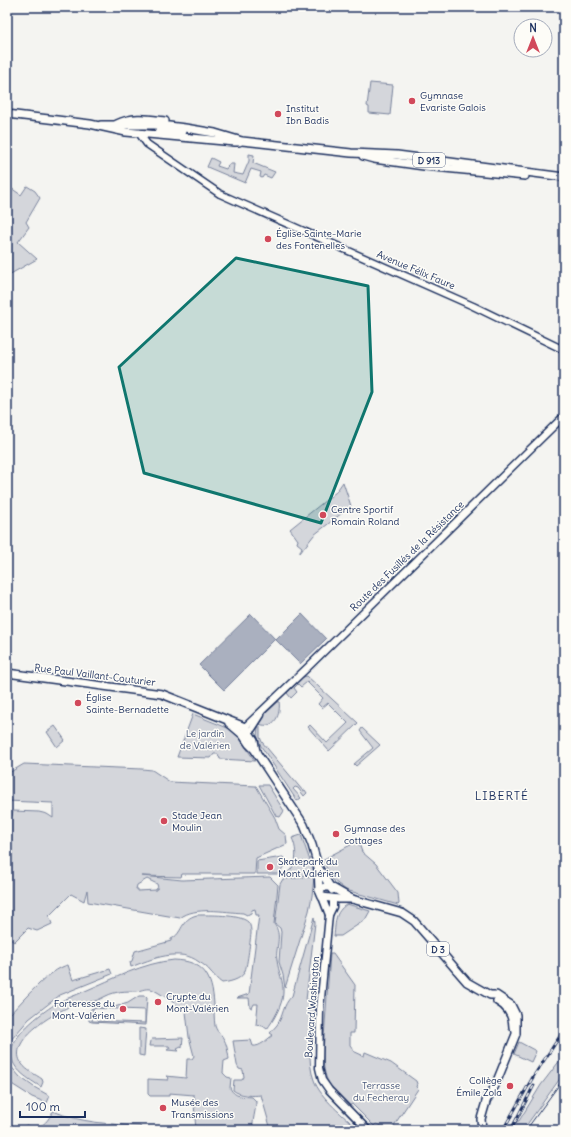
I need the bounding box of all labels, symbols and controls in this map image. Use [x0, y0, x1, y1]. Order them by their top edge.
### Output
north arrow [513, 18, 553, 58]
text: N [529, 21, 537, 35]
place label: Gymnase Evariste Galois [420, 89, 486, 114]
marker: Gymnase Evariste Galois [407, 96, 417, 106]
place label: Institut Ibn Badis [286, 102, 329, 127]
marker: Institut Ibn Badis [273, 109, 283, 119]
road number: D 913 [413, 153, 445, 167]
place label: Église Sainte-Marie des Fontenelles [276, 227, 362, 252]
marker: Église Sainte-Marie des Fontenelles [263, 234, 273, 244]
street label: Avenue Félix Faure [375, 248, 457, 292]
street label: Route des Fusillés de la Résistance [347, 498, 467, 614]
place label: Centre Sportif Romain Roland [331, 503, 399, 528]
marker: Centre Sportif Romain Roland [318, 510, 328, 520]
street label: Rue Paul Vaillant-Couturier [34, 661, 156, 689]
place label: Église Sainte-Bernadette [86, 691, 169, 716]
marker: Église Sainte-Bernadette [73, 698, 83, 708]
park label: Le jardin de Valérien [180, 727, 230, 752]
district label: LIBERTÉ [475, 788, 529, 803]
place label: Stade Jean Moulin [172, 809, 222, 834]
marker: Stade Jean Moulin [159, 816, 169, 826]
place label: Gymnase des cottages [344, 822, 406, 847]
marker: Gymnase des cottages [331, 829, 341, 839]
place label: Skatepark du Mont Valérien [278, 855, 340, 880]
marker: Skatepark du Mont Valérien [265, 862, 275, 872]
road number: D 3 [427, 942, 449, 956]
street label: Boulevard Washington [302, 956, 322, 1058]
place label: Crypte du Mont-Valérien [166, 990, 229, 1015]
place label: Forteresse du Mont-Valérien [52, 997, 115, 1022]
marker: Crypte du Mont-Valérien [153, 997, 163, 1007]
marker: Forteresse du Mont-Valérien [118, 1004, 128, 1014]
place label: Collège Émile Zola [456, 1074, 502, 1099]
park label: Terrasse du Fecheray [353, 1079, 409, 1104]
marker: Collège Émile Zola [505, 1081, 515, 1091]
scale bar [20, 1093, 85, 1119]
place label: Musée des Transmissions [171, 1096, 234, 1121]
text: 100 m [26, 1099, 60, 1114]
marker: Musée des Transmissions [158, 1103, 168, 1113]

